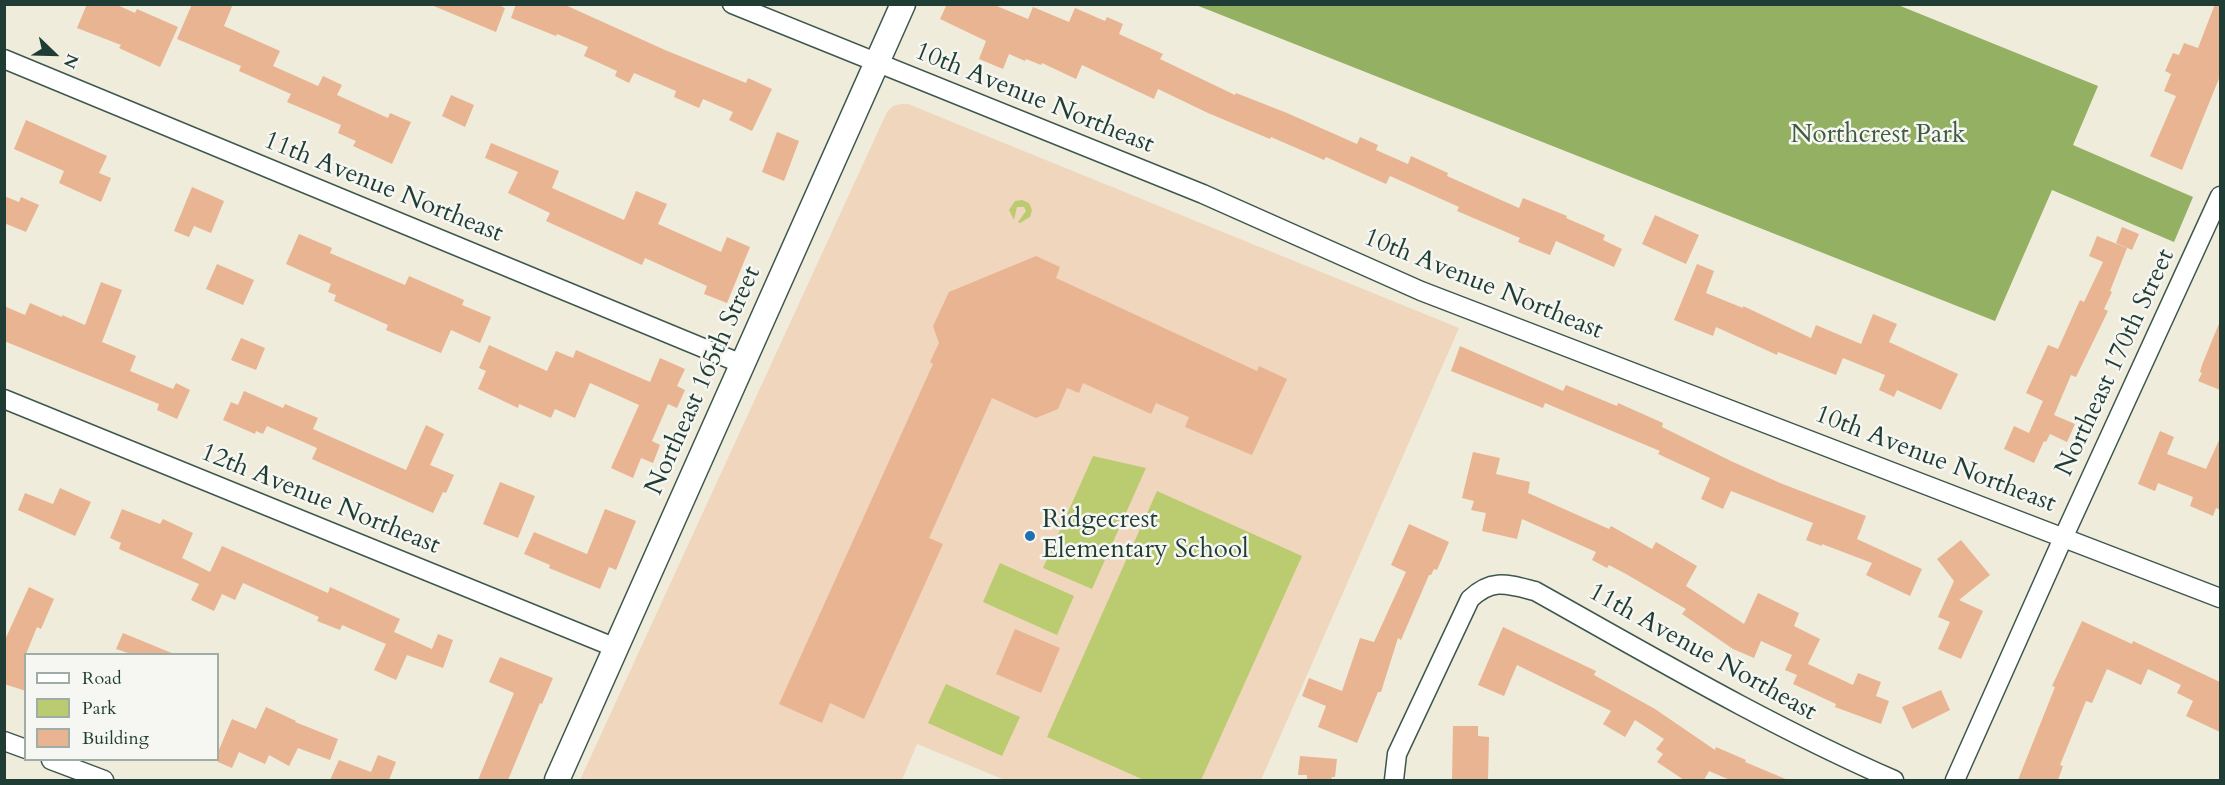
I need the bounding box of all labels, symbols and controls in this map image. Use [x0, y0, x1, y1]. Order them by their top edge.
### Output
north arrow [24, 24, 84, 84]
street label: 10th Avenue Northeast [910, 37, 1158, 161]
text: N [58, 50, 83, 72]
park label: Northcrest Park [1790, 120, 1966, 152]
street label: 11th Avenue Northeast [259, 126, 507, 250]
street label: 10th Avenue Northeast [1359, 223, 1607, 347]
street label: Northeast 170th Street [2050, 244, 2182, 482]
street label: Northeast 165th Street [639, 262, 769, 500]
street label: 10th Avenue Northeast [1810, 400, 2060, 520]
street label: 12th Avenue Northeast [196, 438, 444, 562]
place label: Ridgecrest Elementary School [1042, 505, 1249, 566]
marker: Ridgecrest Elementary School [1023, 529, 1037, 543]
street label: 11th Avenue Northeast [1583, 577, 1821, 729]
legend [24, 653, 219, 761]
text: Road [82, 666, 122, 691]
text: Park [82, 696, 117, 721]
text: Building [82, 726, 149, 751]

